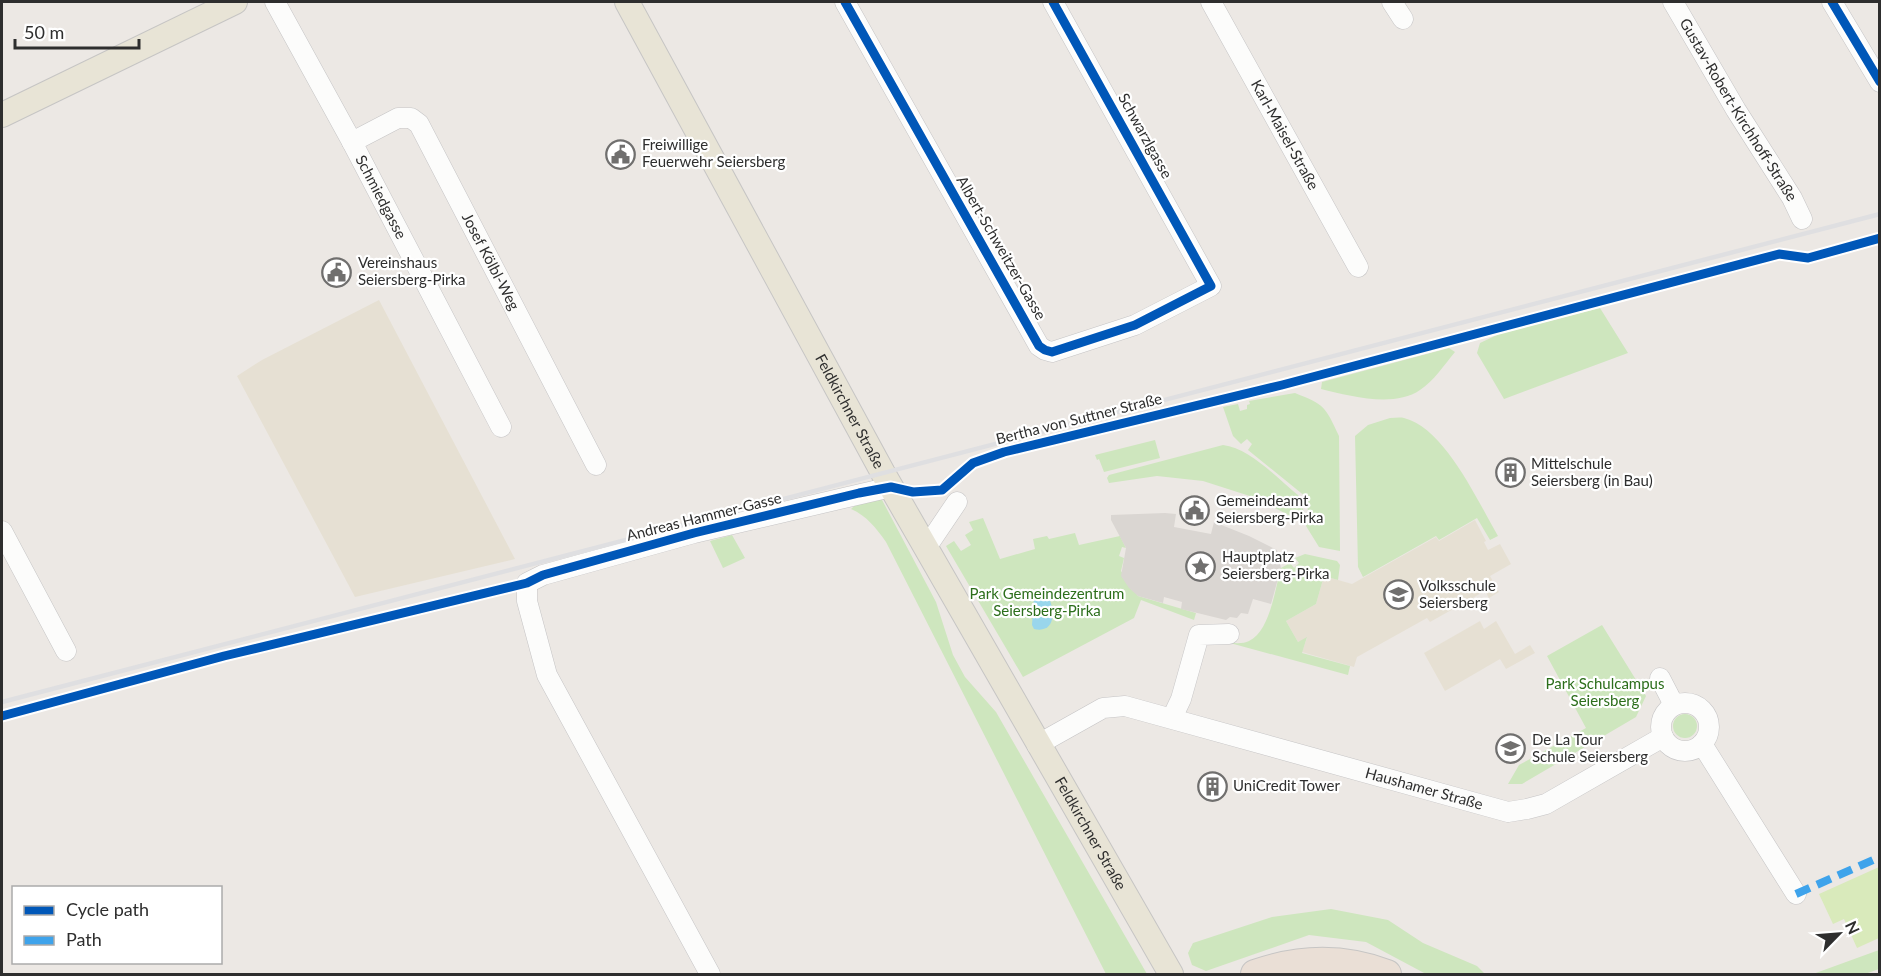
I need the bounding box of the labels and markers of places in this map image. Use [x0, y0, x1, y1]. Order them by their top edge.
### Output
place label: Freiwillige Feuerwehr Seiersberg [642, 135, 785, 170]
public building icon: Freiwillige Feuerwehr Seiersberg [605, 138, 637, 170]
place label: Vereinshaus Seiersberg-Pirka [358, 253, 466, 288]
public building icon: Vereinshaus Seiersberg-Pirka [321, 256, 353, 288]
place label: Mittelschule Seiersberg (in Bau) [1531, 454, 1653, 489]
building icon: Mittelschule Seiersberg (in Bau) [1494, 457, 1526, 489]
place label: Gemeindeamt Seiersberg-Pirka [1216, 491, 1324, 526]
public building icon: Gemeindeamt Seiersberg-Pirka [1179, 494, 1211, 526]
place label: Hauptplatz Seiersberg-Pirka [1222, 547, 1330, 582]
place icon: Hauptplatz Seiersberg-Pirka [1185, 550, 1217, 582]
place label: Volksschule Seiersberg [1419, 576, 1496, 611]
school or university icon: Volksschule Seiersberg [1382, 579, 1414, 611]
place label: De La Tour Schule Seiersberg [1532, 730, 1648, 765]
school or university icon: De La Tour Schule Seiersberg [1495, 733, 1527, 765]
building icon: UniCredit Tower [1196, 770, 1228, 802]
place label: UniCredit Tower [1233, 776, 1340, 794]

